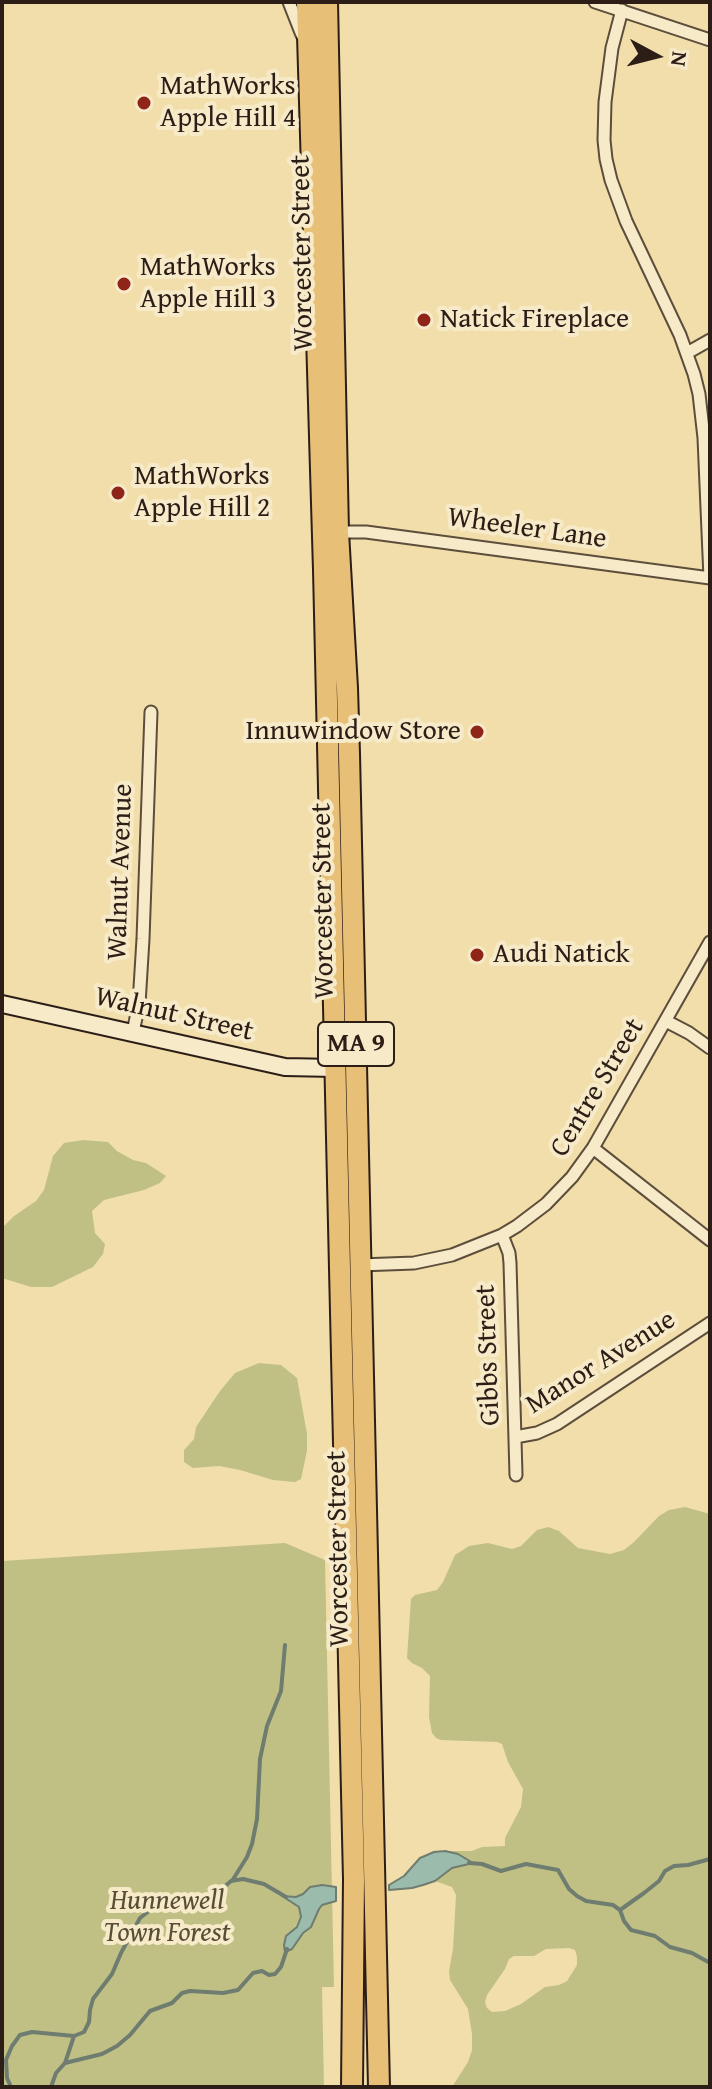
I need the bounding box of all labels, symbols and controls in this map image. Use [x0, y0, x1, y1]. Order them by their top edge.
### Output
north arrow [616, 16, 696, 96]
text: N [663, 50, 697, 68]
place label: MathWorks Apple Hill 4 [160, 70, 296, 136]
marker: MathWorks Apple Hill 4 [135, 94, 153, 112]
street label: Worcester Street [284, 155, 322, 351]
place label: MathWorks Apple Hill 3 [140, 251, 276, 317]
marker: MathWorks Apple Hill 3 [115, 275, 133, 293]
place label: Natick Fireplace [440, 303, 629, 337]
marker: Natick Fireplace [415, 311, 433, 329]
place label: MathWorks Apple Hill 2 [134, 460, 270, 526]
marker: MathWorks Apple Hill 2 [109, 484, 127, 502]
street label: Wheeler Lane [445, 501, 609, 557]
place label: Innuwindow Store [245, 715, 461, 749]
marker: Innuwindow Store [468, 723, 486, 741]
street label: Walnut Avenue [101, 783, 141, 961]
street label: Worcester Street [305, 803, 343, 999]
place label: Audi Natick [493, 938, 630, 972]
marker: Audi Natick [468, 946, 486, 964]
street label: Walnut Street [92, 980, 256, 1050]
street label: Centre Street [544, 1013, 652, 1163]
road number: MA 9 [318, 1022, 394, 1066]
street label: Gibbs Street [470, 1284, 508, 1426]
street label: Manor Avenue [520, 1304, 682, 1422]
street label: Worcester Street [320, 1451, 358, 1647]
park label: Hunnewell Town Forest [104, 1885, 230, 1951]

